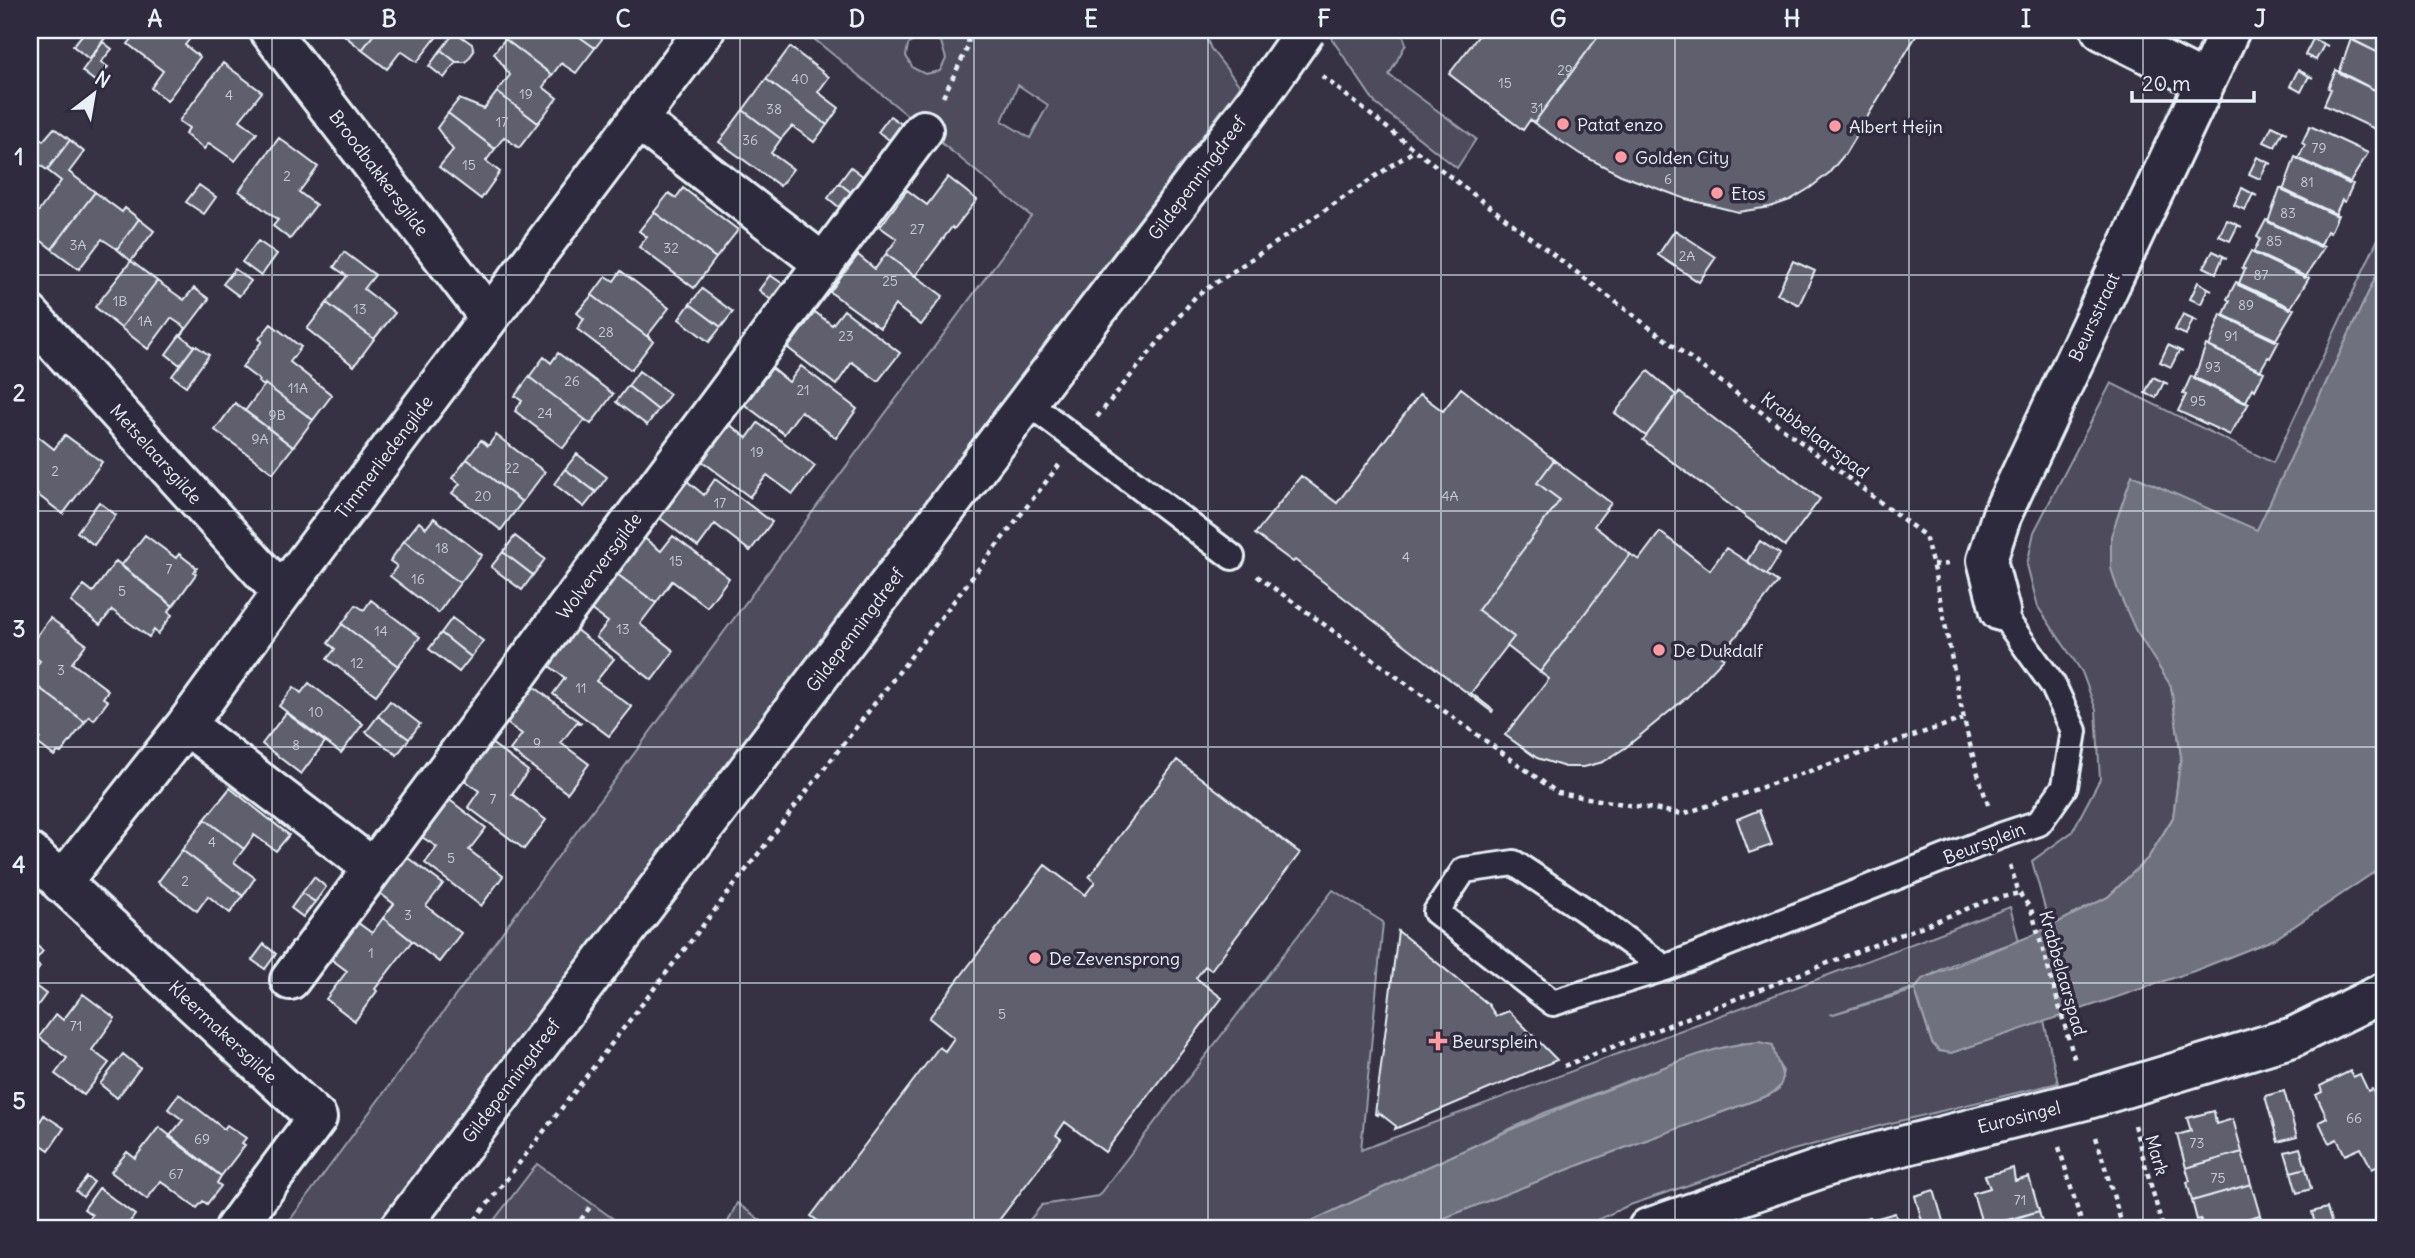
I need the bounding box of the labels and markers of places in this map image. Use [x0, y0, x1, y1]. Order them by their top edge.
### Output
place label: Patat enzo [1577, 113, 1663, 136]
place label: Albert Heijn [1849, 115, 1943, 138]
marker: Patat enzo [1555, 116, 1571, 132]
marker: Albert Heijn [1827, 118, 1843, 134]
place label: Golden City [1635, 146, 1729, 169]
marker: Golden City [1613, 149, 1629, 165]
place label: Etos [1731, 182, 1766, 205]
marker: Etos [1709, 185, 1725, 201]
place label: De Dukdalf [1673, 639, 1764, 662]
marker: De Dukdalf [1651, 642, 1667, 658]
place label: De Zevensprong [1049, 947, 1180, 970]
marker: De Zevensprong [1027, 950, 1043, 966]
place label: Beursplein [1452, 1030, 1538, 1053]
marker: Beursplein [1430, 1033, 1446, 1049]

